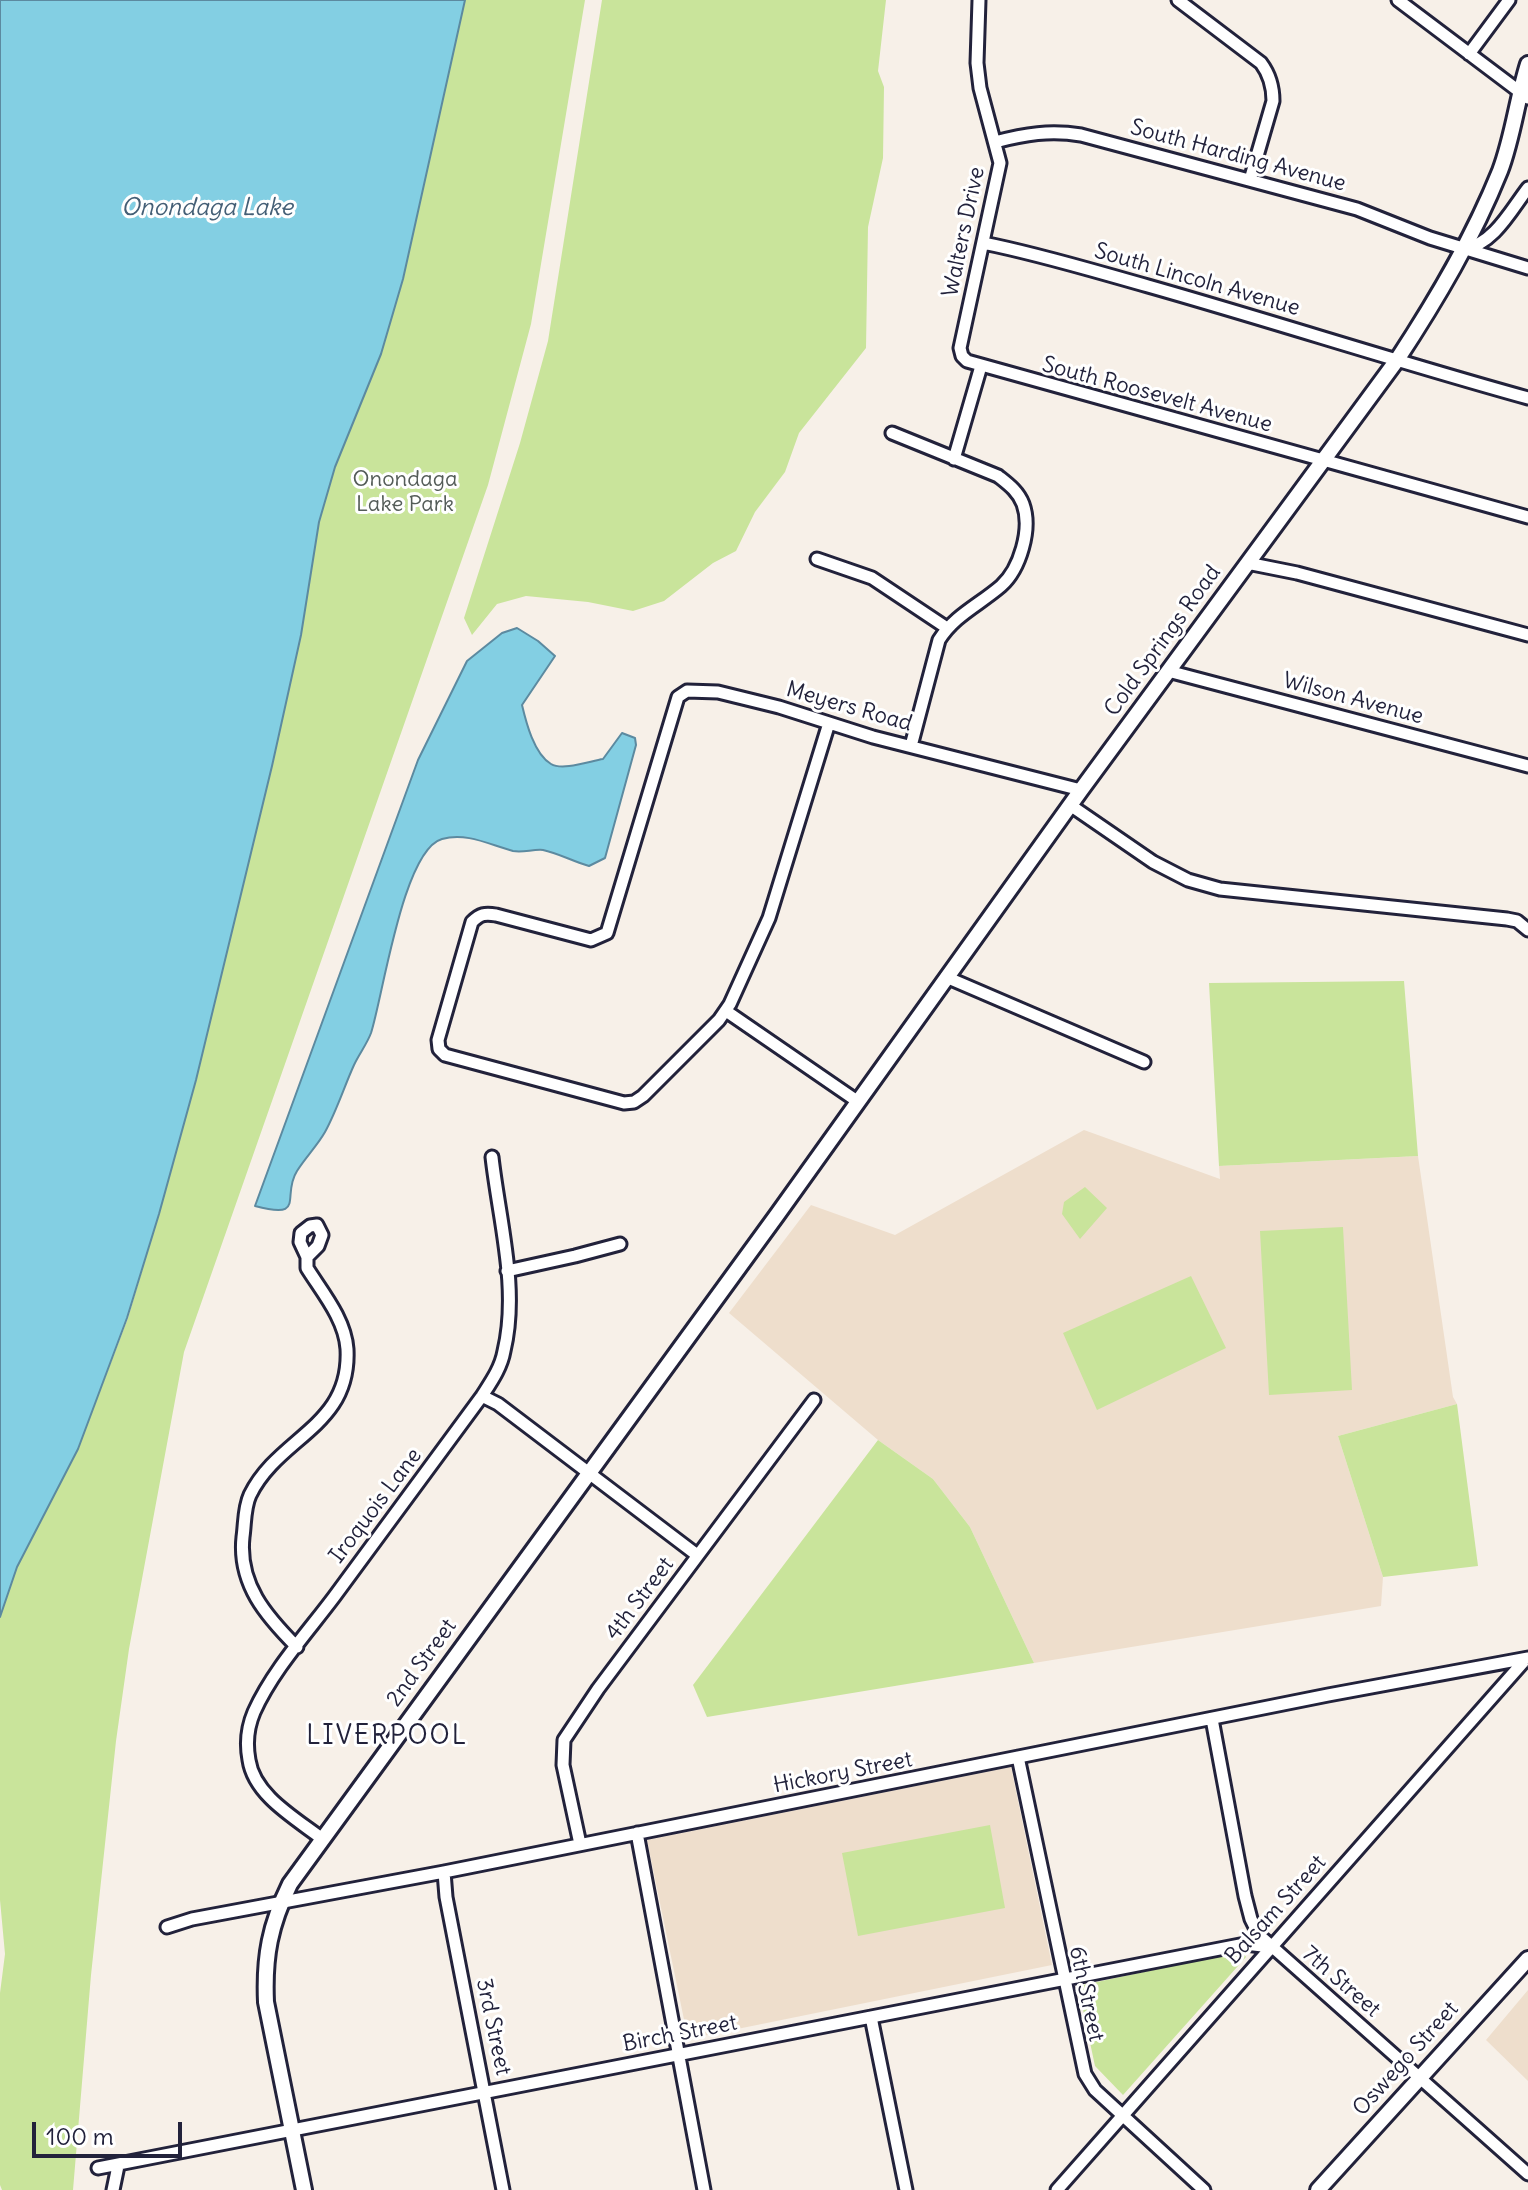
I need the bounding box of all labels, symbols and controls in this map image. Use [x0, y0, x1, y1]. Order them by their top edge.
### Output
street label: South Harding Avenue [1127, 115, 1349, 197]
street label: Walters Drive [937, 165, 991, 299]
water label: Onondaga Lake [121, 194, 293, 222]
street label: South Lincoln Avenue [1091, 238, 1303, 322]
street label: South Roosevelt Avenue [1039, 352, 1275, 438]
park label: Onondaga Lake Park [352, 467, 458, 518]
street label: Cold Springs Road [1099, 560, 1227, 722]
street label: Wilson Avenue [1280, 668, 1426, 730]
street label: Meyers Road [783, 676, 915, 738]
street label: Iroquois Lane [324, 1443, 428, 1569]
street label: 4th Street [600, 1552, 680, 1646]
street label: 2nd Street [381, 1614, 463, 1712]
district label: LIVERPOOL [306, 1721, 468, 1753]
street label: Hickory Street [771, 1747, 915, 1799]
street label: Balsam Street [1220, 1850, 1332, 1970]
street label: 7th Street [1297, 1941, 1385, 2023]
street label: 6th Street [1063, 1944, 1109, 2044]
street label: 3rd Street [470, 1976, 516, 2078]
street label: Oswego Street [1348, 1996, 1464, 2122]
street label: Birch Street [621, 2010, 739, 2058]
scale bar [36, 2106, 186, 2156]
text: 100 m [46, 2121, 114, 2151]

